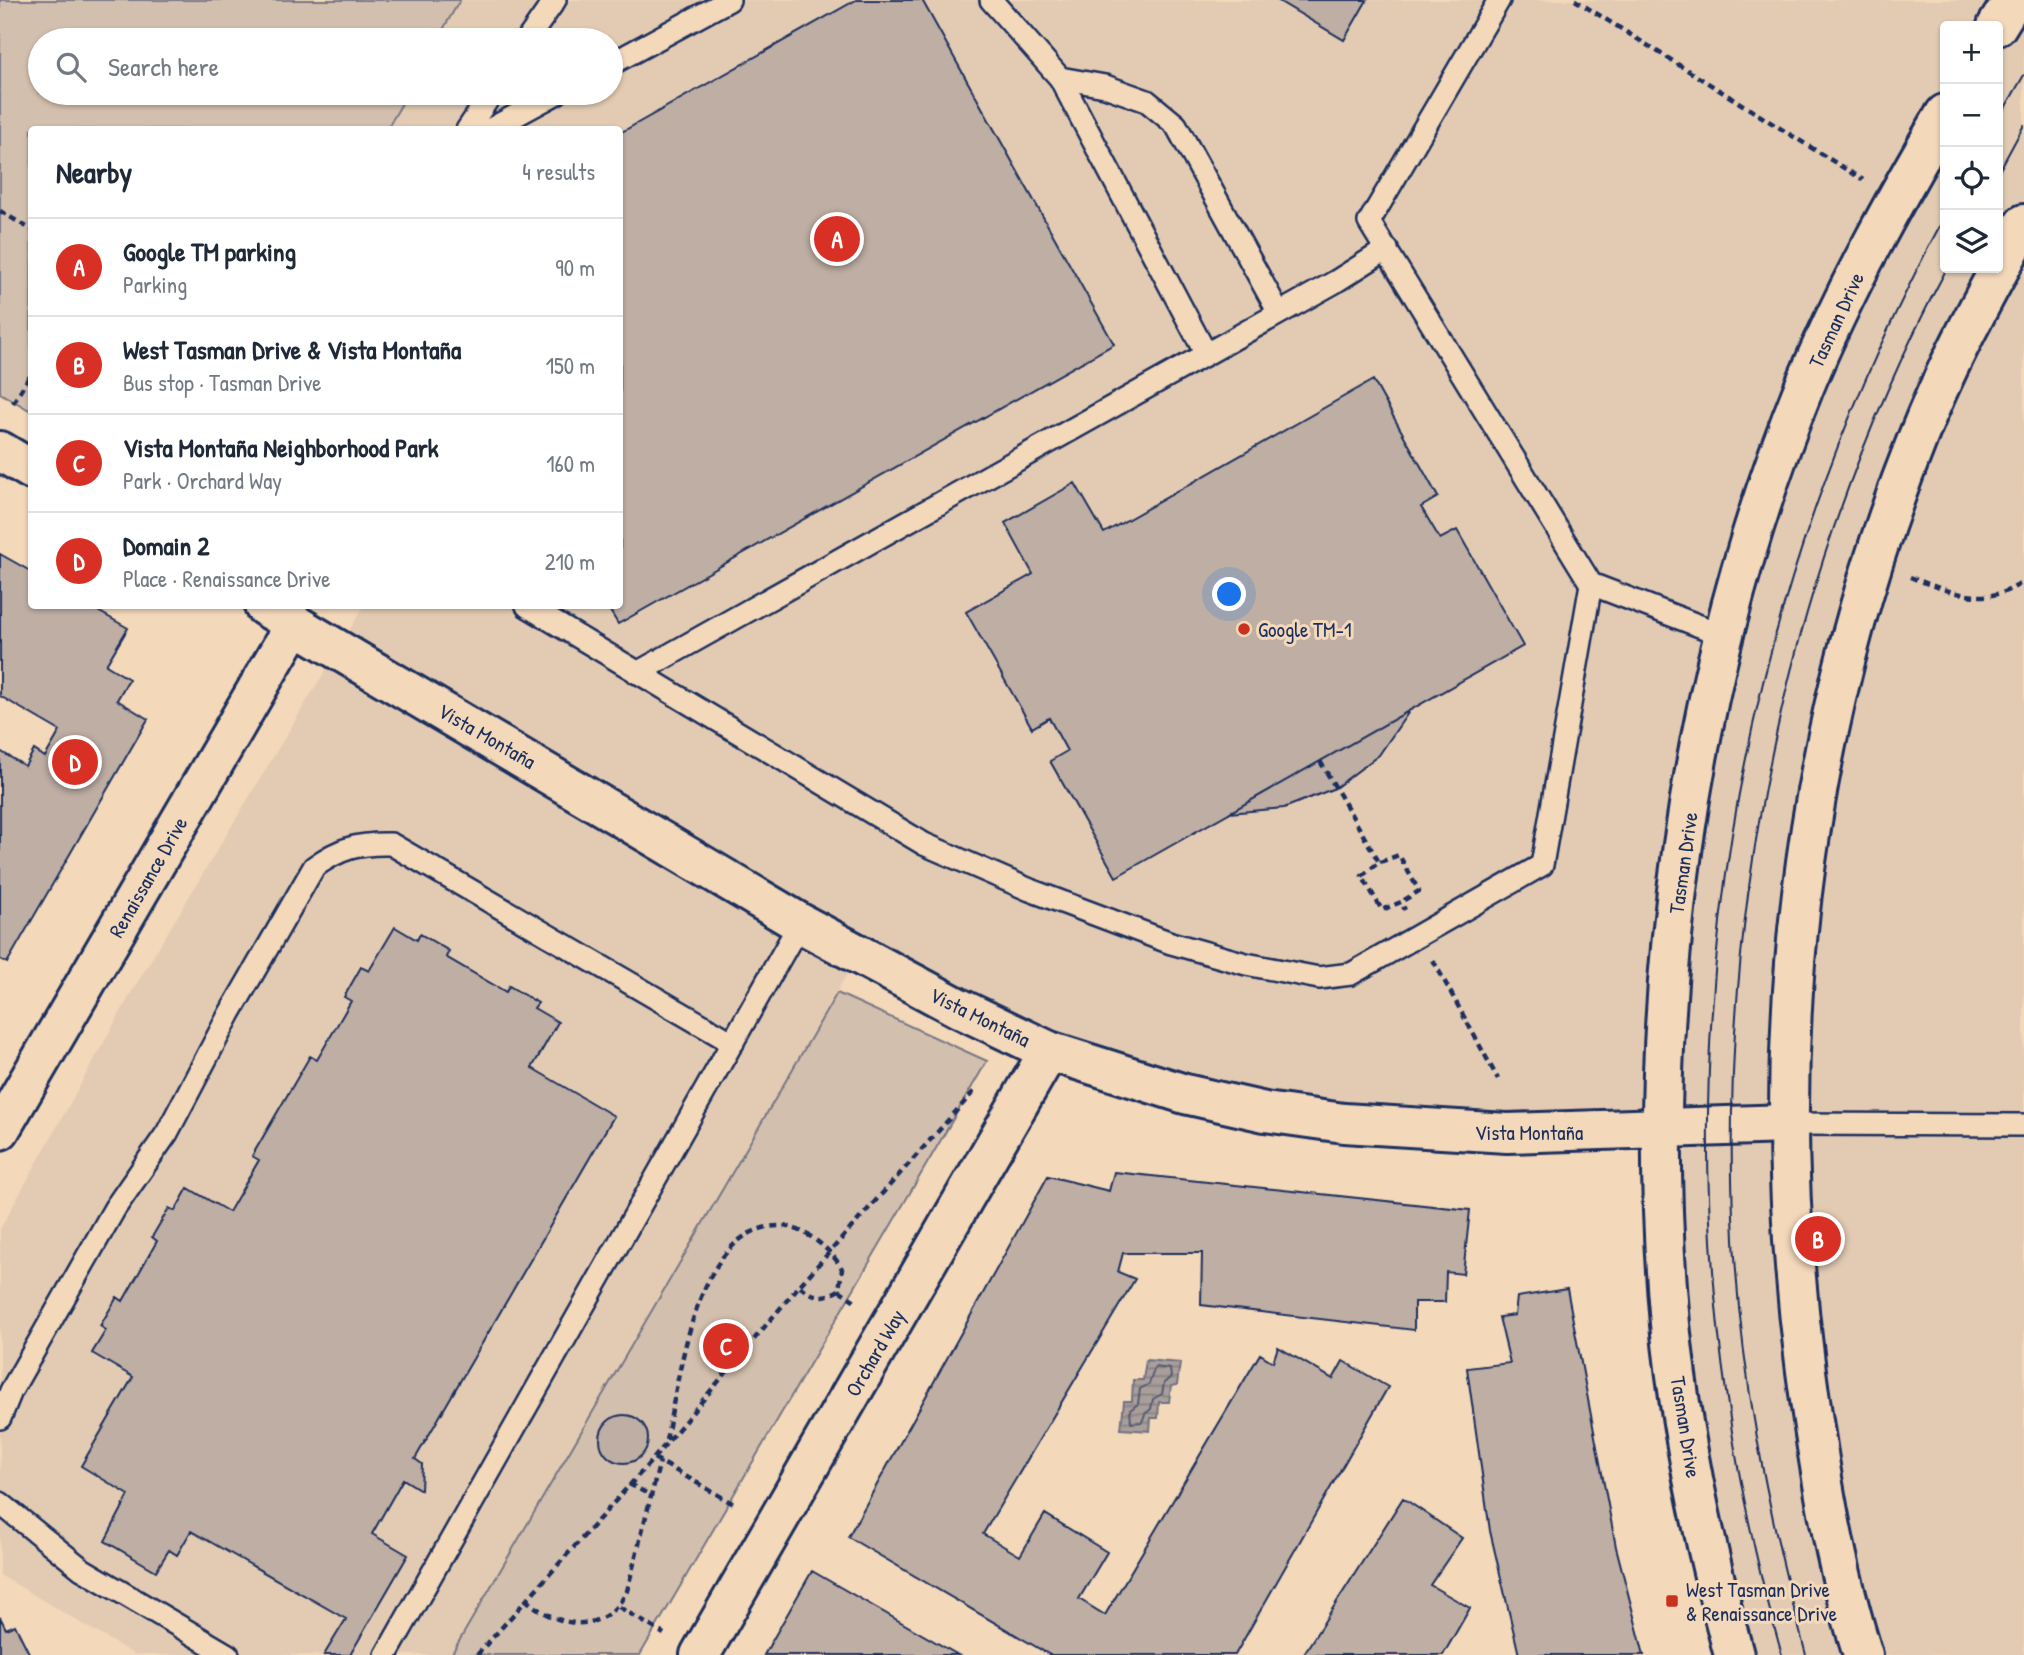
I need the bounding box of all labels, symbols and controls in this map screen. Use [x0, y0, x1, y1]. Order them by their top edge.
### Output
map controls [1940, 21, 2003, 273]
button: + [1940, 21, 2003, 84]
search box [28, 28, 623, 105]
icon: search [52, 48, 90, 86]
text: Search here [108, 49, 219, 84]
button: − [1940, 84, 2003, 147]
button: locate [1940, 147, 2003, 210]
text: Nearby [56, 152, 132, 192]
text: 4 results [522, 156, 595, 187]
button: layers [1940, 210, 2003, 273]
pin: A [814, 213, 860, 265]
text: Google TM parking [123, 234, 296, 269]
text: A [73, 252, 85, 283]
text: 90 m [555, 252, 595, 283]
street label: Tasman Drive [1801, 267, 1871, 373]
text: Parking [123, 269, 187, 300]
text: West Tasman Drive & Vista Montaña [123, 332, 461, 367]
text: B [73, 350, 85, 381]
text: 150 m [546, 350, 595, 381]
text: Bus stop · Tasman Drive [123, 367, 321, 398]
text: Vista Montaña Neighborhood Park [123, 430, 439, 465]
text: C [73, 448, 85, 479]
text: 160 m [546, 448, 595, 479]
text: Park · Orchard Way [123, 465, 282, 496]
text: Domain 2 [123, 528, 209, 563]
text: D [74, 546, 84, 577]
text: 210 m [545, 546, 595, 577]
text: Place · Renaissance Drive [123, 563, 330, 594]
your location [1212, 577, 1246, 611]
place label: Google TM-1 [1258, 615, 1352, 644]
marker: Google TM-1 [1236, 621, 1252, 637]
street label: Vista Montaña [433, 696, 541, 776]
pin: D [52, 736, 98, 788]
street label: Tasman Drive [1662, 810, 1704, 916]
street label: Renaissance Drive [102, 811, 194, 943]
street label: Vista Montaña [925, 980, 1035, 1054]
street label: Vista Montaña [1475, 1118, 1583, 1147]
pin: B [1795, 1213, 1841, 1265]
street label: Orchard Way [838, 1304, 912, 1402]
pin: C [703, 1320, 749, 1372]
street label: Tasman Drive [1664, 1374, 1708, 1480]
place label: West Tasman Drive & Renaissance Drive [1686, 1575, 1837, 1628]
marker: West Tasman Drive & Renaissance Drive [1664, 1593, 1680, 1609]

